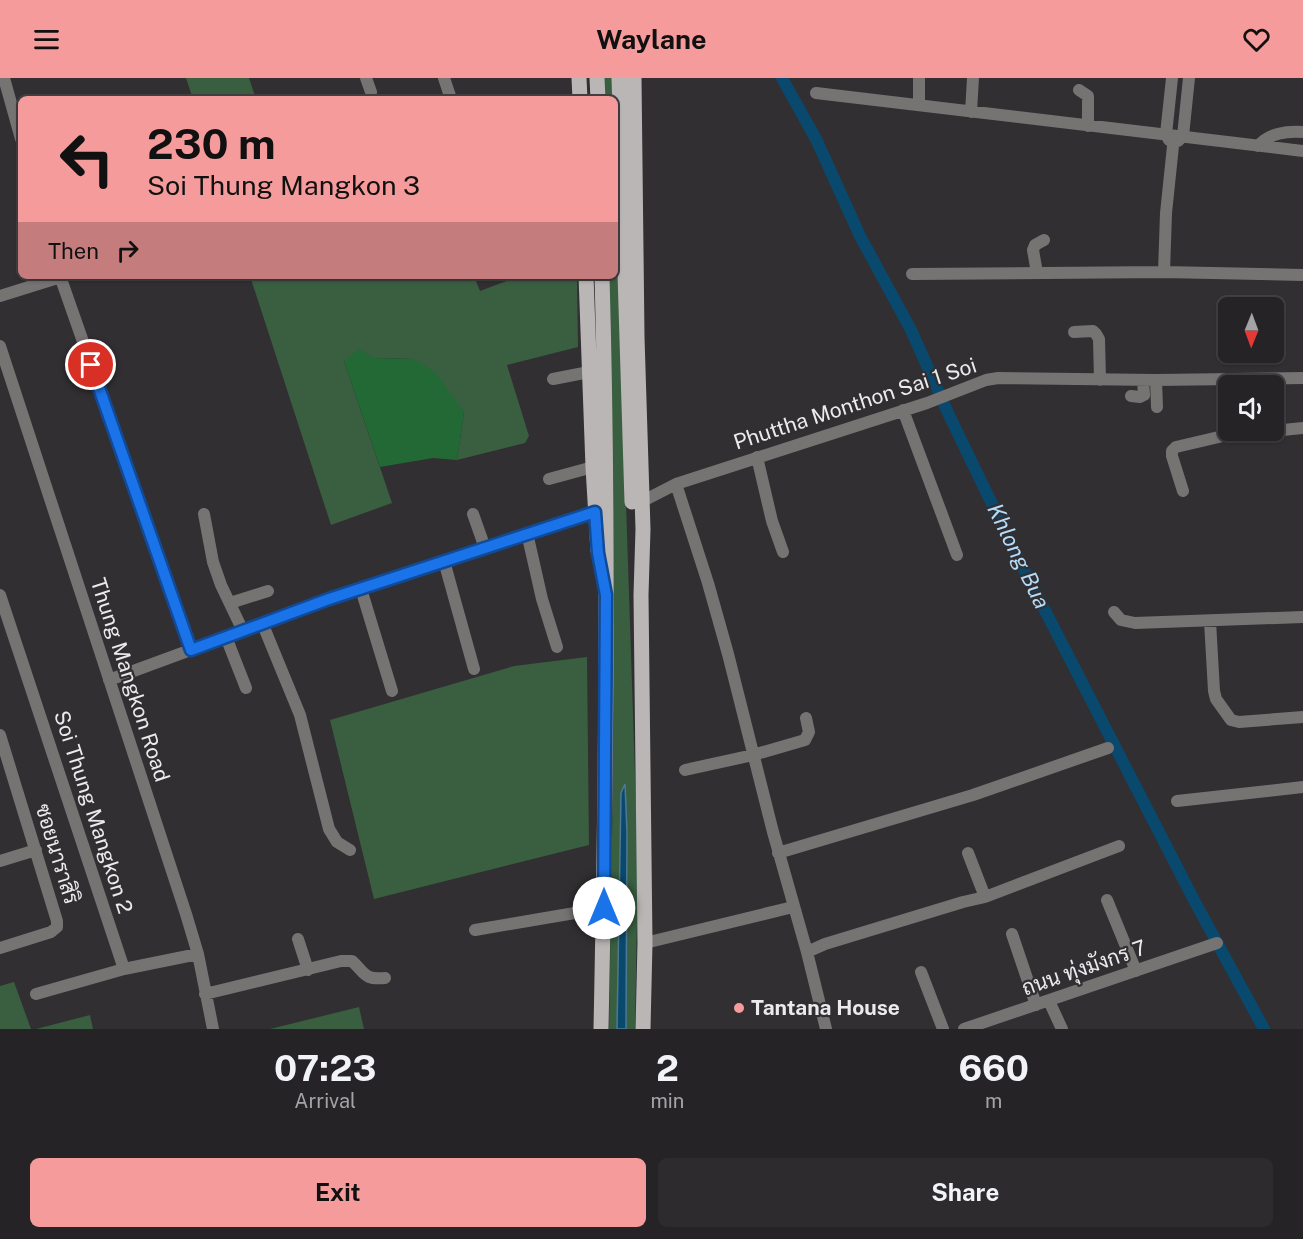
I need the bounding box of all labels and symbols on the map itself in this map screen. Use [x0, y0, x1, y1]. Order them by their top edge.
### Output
north arrow [1218, 297, 1284, 363]
pin [65, 339, 116, 390]
street label: Phuttha Monthon Sai 1 Soi [730, 352, 979, 455]
water label: Khlong Bua [982, 499, 1056, 613]
street label: Thung Mangkon Road [86, 575, 175, 785]
street label: Soi Thung Mangkon 2 [49, 707, 138, 916]
street label: ซอยนาราสิริ [30, 801, 85, 907]
position arrow [572, 876, 636, 940]
street label: ถนน ทุ่งมังกร 7 [1018, 935, 1150, 1002]
place label: Tantana House [751, 995, 900, 1020]
marker: Tantana House [732, 1001, 746, 1015]

